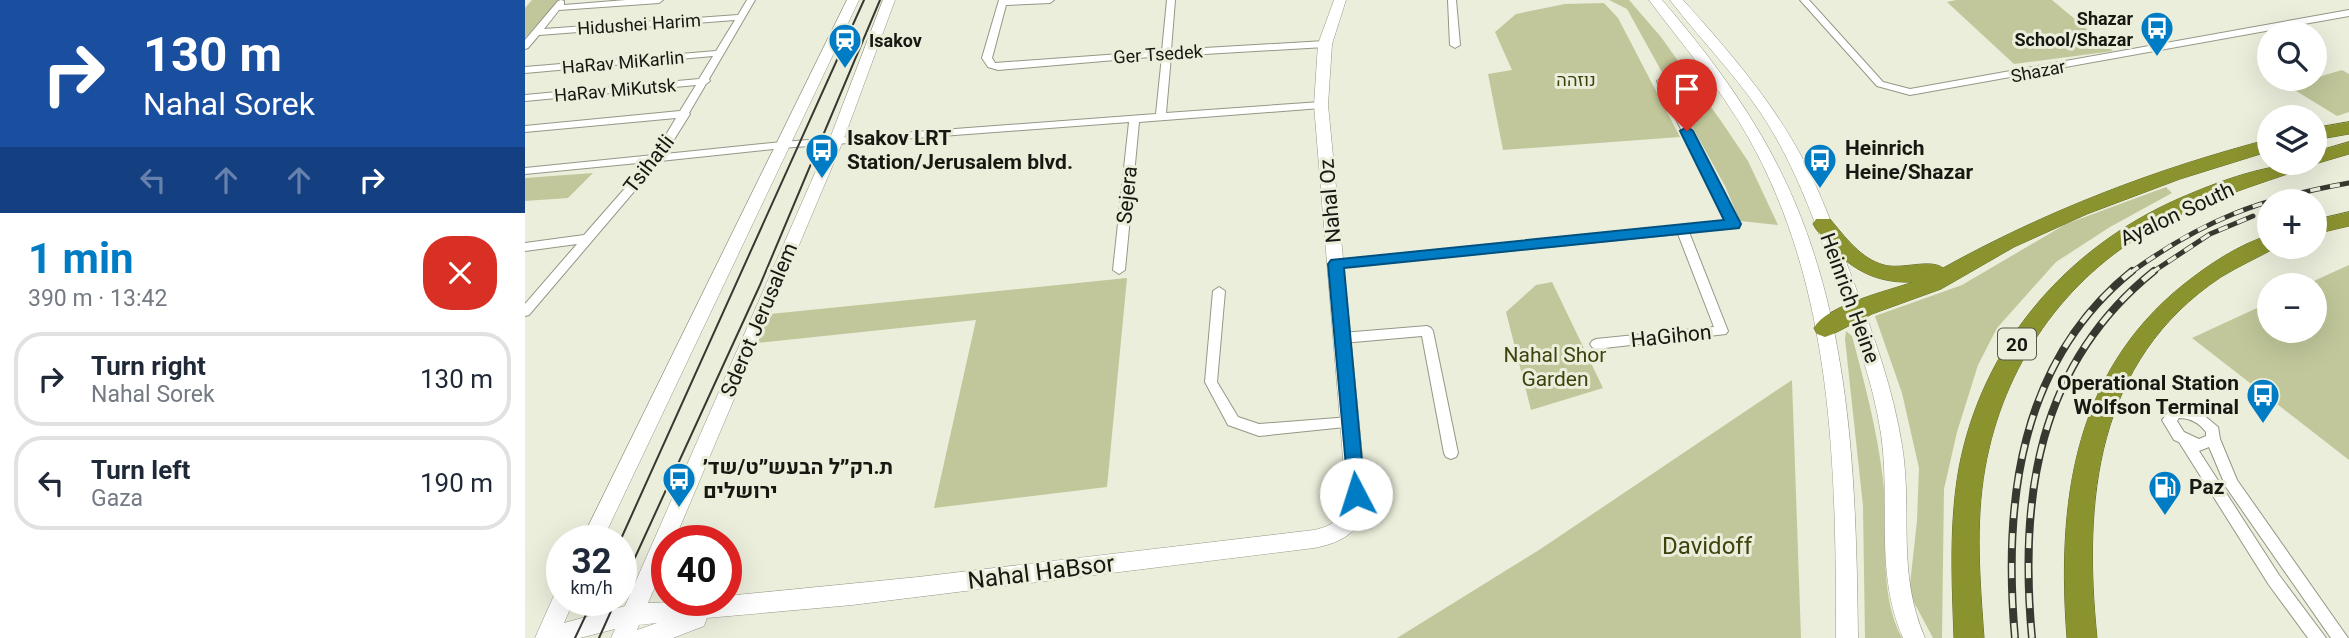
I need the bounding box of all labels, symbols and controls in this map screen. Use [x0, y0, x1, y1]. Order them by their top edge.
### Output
place label: Shazar School/Shazar [2015, 8, 2133, 50]
street label: Hidushei Harim [577, 9, 701, 39]
bus stop icon: Shazar School/Shazar [2138, 9, 2176, 58]
station icon: Isakov [826, 21, 864, 70]
map controls [2257, 21, 2327, 343]
button: search [2257, 21, 2327, 91]
text: 130 m [143, 26, 282, 83]
icon: right [28, 28, 119, 119]
place label: Isakov [869, 30, 922, 51]
street label: Ger Tsedek [1113, 40, 1204, 68]
street label: HaRav MiKarlin [561, 46, 685, 78]
street label: Shazar [2009, 55, 2067, 87]
pin [1657, 59, 1717, 131]
park label: נוזהה [1556, 69, 1596, 90]
icon: arrive [1668, 70, 1706, 108]
street label: HaRav MiKutsk [553, 74, 678, 106]
text: Nahal Sorek [143, 85, 315, 123]
button: layers [2257, 105, 2327, 175]
place label: Isakov LRT Station/Jerusalem blvd. [847, 126, 1073, 174]
street label: Tsihatli [619, 130, 679, 198]
bus stop icon: Isakov LRT Station/Jerusalem blvd. [803, 131, 841, 180]
place label: Heinrich Heine/Shazar [1845, 136, 1973, 184]
bus stop icon: Heinrich Heine/Shazar [1801, 141, 1839, 190]
street label: Nahal Oz [1314, 158, 1346, 244]
icon: left [134, 161, 172, 199]
icon: ahead [207, 161, 245, 199]
icon: ahead [280, 161, 318, 199]
icon: right [353, 161, 391, 199]
street label: Sejera [1112, 165, 1142, 225]
street label: Ayalon South [2116, 177, 2238, 251]
button: + [2257, 189, 2327, 259]
street label: Heinrich Heine [1815, 230, 1885, 366]
text: 1 min [28, 234, 134, 283]
button: close [423, 236, 497, 310]
street label: Sderot Jerusalem [716, 239, 802, 401]
button: − [2257, 273, 2327, 343]
text: 390 m · 13:42 [28, 285, 167, 312]
street label: HaGihon [1629, 320, 1713, 352]
road number: 20 [1998, 328, 2036, 360]
park label: Nahal Shor Garden [1504, 343, 1606, 391]
text: Turn right [91, 351, 206, 381]
icon: right [32, 360, 70, 398]
text: 130 m [420, 364, 493, 394]
place label: Operational Station Wolfson Terminal [2057, 371, 2239, 419]
bus stop icon: Operational Station Wolfson Terminal [2244, 376, 2282, 425]
text: Nahal Sorek [91, 381, 215, 408]
text: Turn left [91, 455, 190, 485]
place label: ת.רק״ל הבעש״ט/שד׳ ירושלים [703, 455, 893, 503]
position arrow [1319, 457, 1393, 531]
bus stop icon: ת.רק״ל הבעש״ט/שד׳ ירושלים [660, 460, 698, 509]
icon: left [32, 464, 70, 502]
text: 190 m [420, 468, 493, 498]
fuel station icon: Paz [2146, 468, 2184, 517]
place label: Paz [2189, 475, 2224, 499]
text: Gaza [91, 485, 143, 512]
speed limit sign: 40 [651, 525, 742, 616]
park label: Davidoff [1662, 532, 1753, 560]
text: 32 [571, 541, 612, 582]
street label: Nahal HaBsor [966, 549, 1116, 595]
text: km/h [570, 577, 613, 598]

